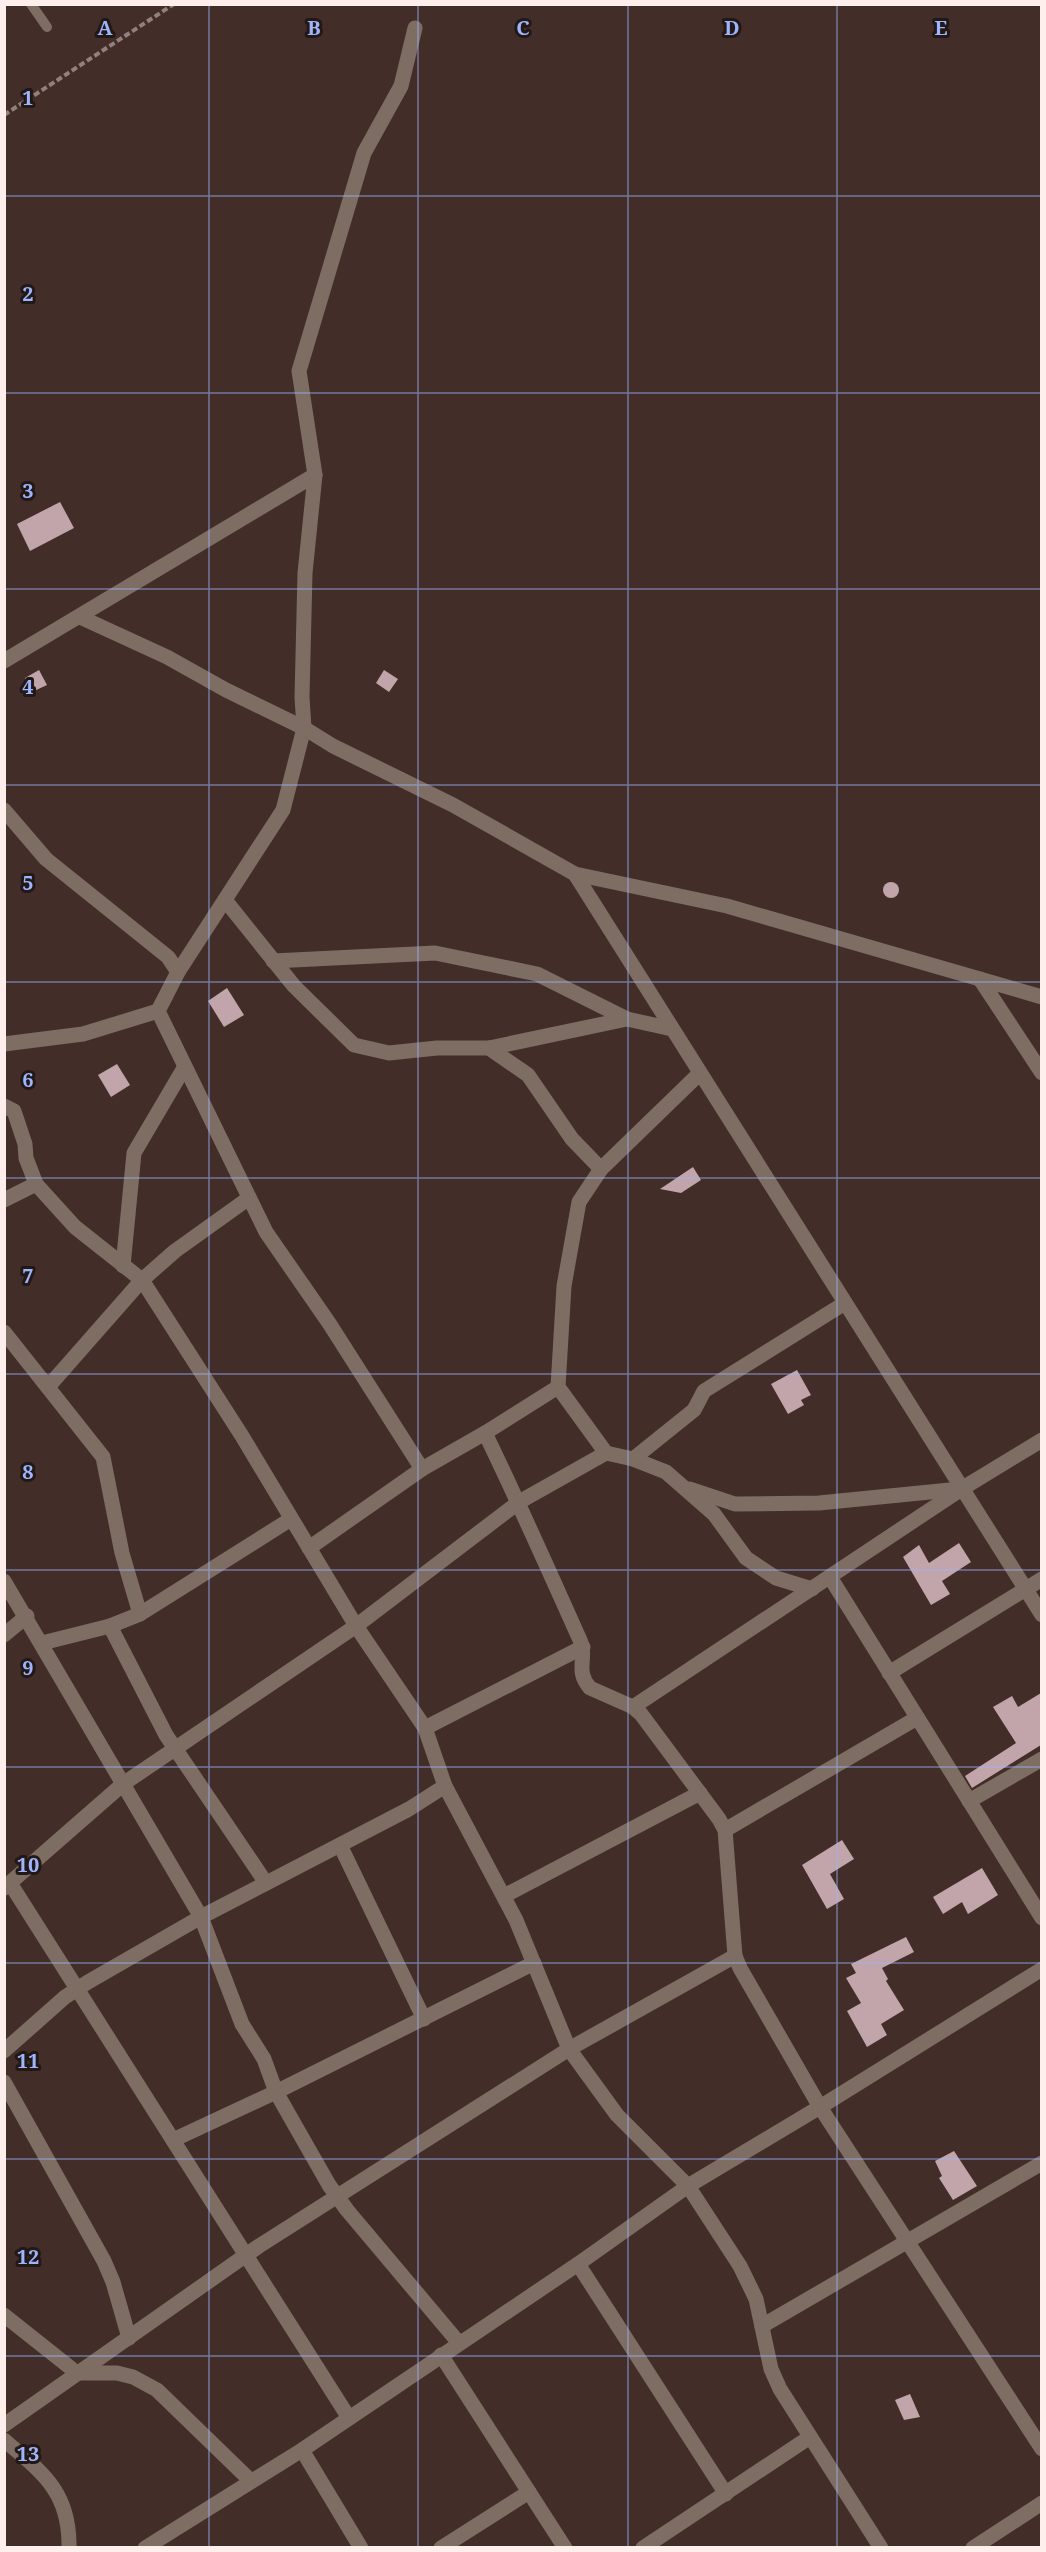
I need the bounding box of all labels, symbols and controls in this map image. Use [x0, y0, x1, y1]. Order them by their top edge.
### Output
text: A [97, 14, 113, 41]
text: B [307, 14, 321, 41]
text: C [516, 14, 530, 41]
text: D [724, 14, 740, 41]
text: E [934, 14, 948, 41]
text: 1 [22, 84, 34, 111]
text: 2 [22, 280, 34, 307]
text: 3 [22, 477, 34, 504]
text: 4 [22, 673, 34, 700]
text: 5 [22, 869, 34, 896]
text: 6 [22, 1066, 34, 1093]
text: 7 [22, 1262, 34, 1289]
text: 8 [22, 1458, 34, 1485]
text: 9 [22, 1654, 34, 1681]
text: 10 [17, 1851, 39, 1878]
text: 11 [17, 2047, 39, 2074]
text: 12 [17, 2243, 39, 2270]
text: 13 [17, 2440, 39, 2467]

